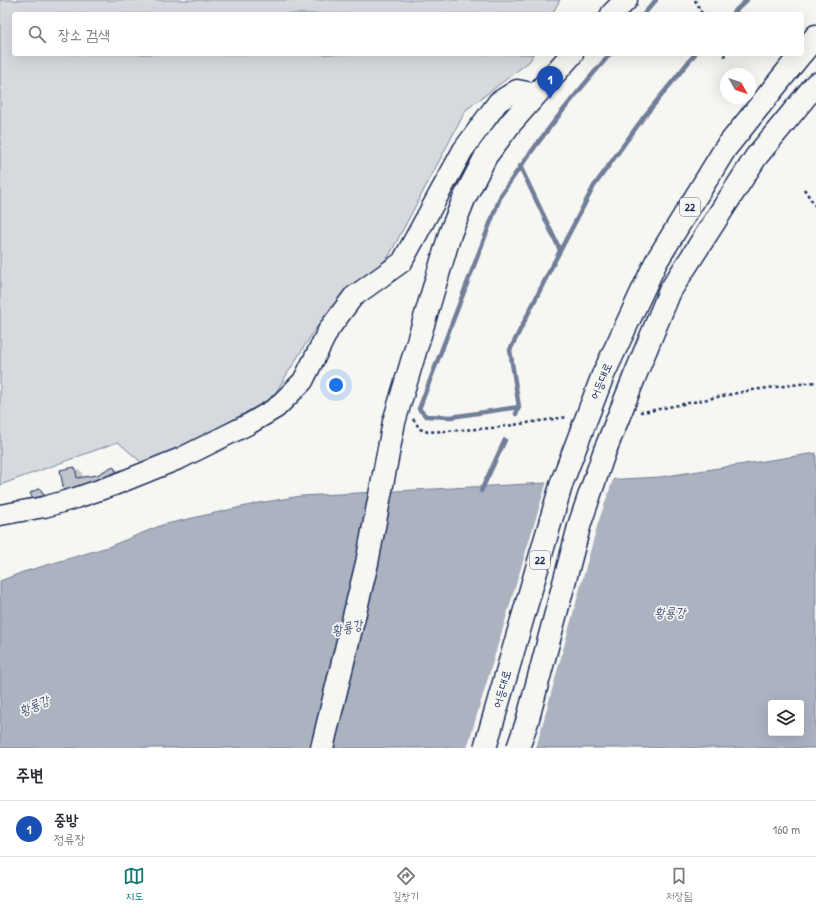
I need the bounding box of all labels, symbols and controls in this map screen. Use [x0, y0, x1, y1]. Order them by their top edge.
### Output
search box [12, 12, 804, 56]
icon: search [26, 23, 48, 45]
text: 장소 검색 [58, 24, 110, 45]
pin: 1 [537, 66, 563, 99]
north arrow [720, 68, 756, 104]
road number: 22 [680, 198, 700, 216]
street label: 어등대로 [585, 360, 616, 402]
your location [326, 375, 346, 395]
road number: 22 [530, 551, 550, 569]
water label: 황룡강 [654, 603, 687, 621]
water label: 황룡강 [330, 615, 366, 639]
street label: 어등대로 [488, 668, 515, 710]
water label: 황룡강 [16, 690, 53, 720]
map controls [768, 700, 804, 736]
button: layers [768, 700, 804, 736]
text: 주변 [16, 763, 43, 786]
text: 중방 [54, 809, 78, 830]
text: 1 [27, 820, 31, 838]
text: 160 m [772, 820, 800, 838]
text: 정류장 [54, 830, 85, 848]
tab: 지도 [123, 865, 145, 904]
tab: 길찾기 [392, 865, 419, 904]
tab: 저장됨 [666, 865, 693, 904]

